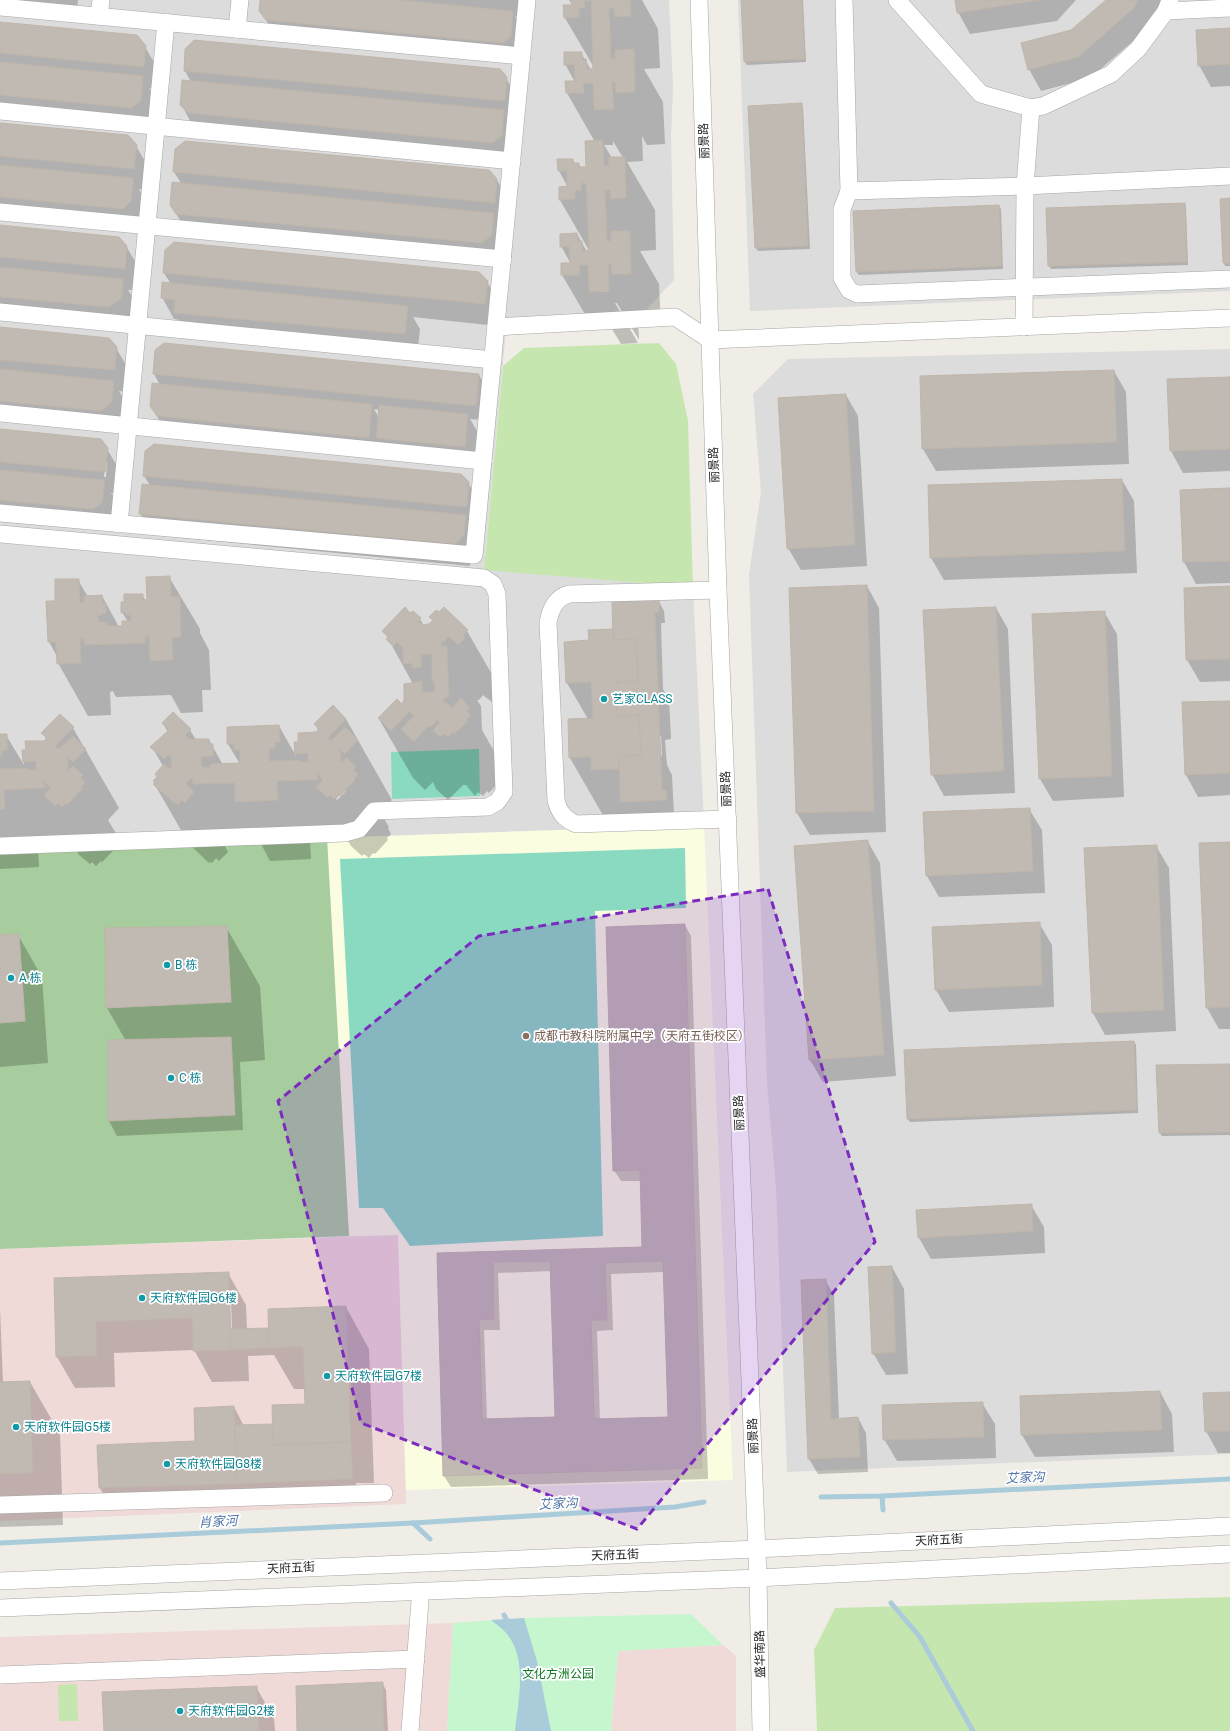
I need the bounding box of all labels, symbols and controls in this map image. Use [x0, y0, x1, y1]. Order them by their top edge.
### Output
street label: 丽景路 [696, 123, 712, 159]
street label: 丽景路 [706, 447, 722, 483]
place label: 艺家CLASS [612, 692, 672, 706]
marker: 艺家CLASS [599, 694, 609, 704]
street label: 丽景路 [718, 771, 734, 807]
place label: B 栋 [175, 958, 197, 972]
marker: B 栋 [162, 960, 172, 970]
place label: A 栋 [19, 971, 42, 985]
marker: A 栋 [6, 973, 16, 983]
place label: 成都市教科院附属中学（天府五街校区） [534, 1029, 750, 1043]
marker: 成都市教科院附属中学（天府五街校区） [521, 1031, 531, 1041]
place label: C 栋 [179, 1071, 202, 1085]
marker: C 栋 [166, 1073, 176, 1083]
street label: 丽景路 [731, 1095, 747, 1131]
place label: 天府软件园G6楼 [150, 1291, 237, 1305]
marker: 天府软件园G6楼 [137, 1293, 147, 1303]
place label: 天府软件园G7楼 [335, 1369, 422, 1383]
marker: 天府软件园G7楼 [322, 1371, 332, 1381]
street label: 丽景路 [745, 1418, 761, 1454]
place label: 天府软件园G5楼 [24, 1420, 111, 1434]
marker: 天府软件园G5楼 [11, 1422, 21, 1432]
place label: 天府软件园G8楼 [175, 1457, 262, 1471]
marker: 天府软件园G8楼 [162, 1459, 172, 1469]
water label: 艾家沟 [1005, 1469, 1047, 1486]
water label: 艾家沟 [538, 1495, 580, 1512]
water label: 肖家河 [198, 1513, 241, 1530]
street label: 天府五街 [915, 1532, 963, 1548]
street label: 天府五街 [591, 1547, 639, 1563]
street label: 天府五街 [267, 1560, 315, 1576]
street label: 盛华南路 [753, 1630, 767, 1678]
park label: 文化方洲公园 [522, 1667, 594, 1681]
place label: 天府软件园G2楼 [188, 1704, 275, 1718]
marker: 天府软件园G2楼 [175, 1706, 185, 1716]

